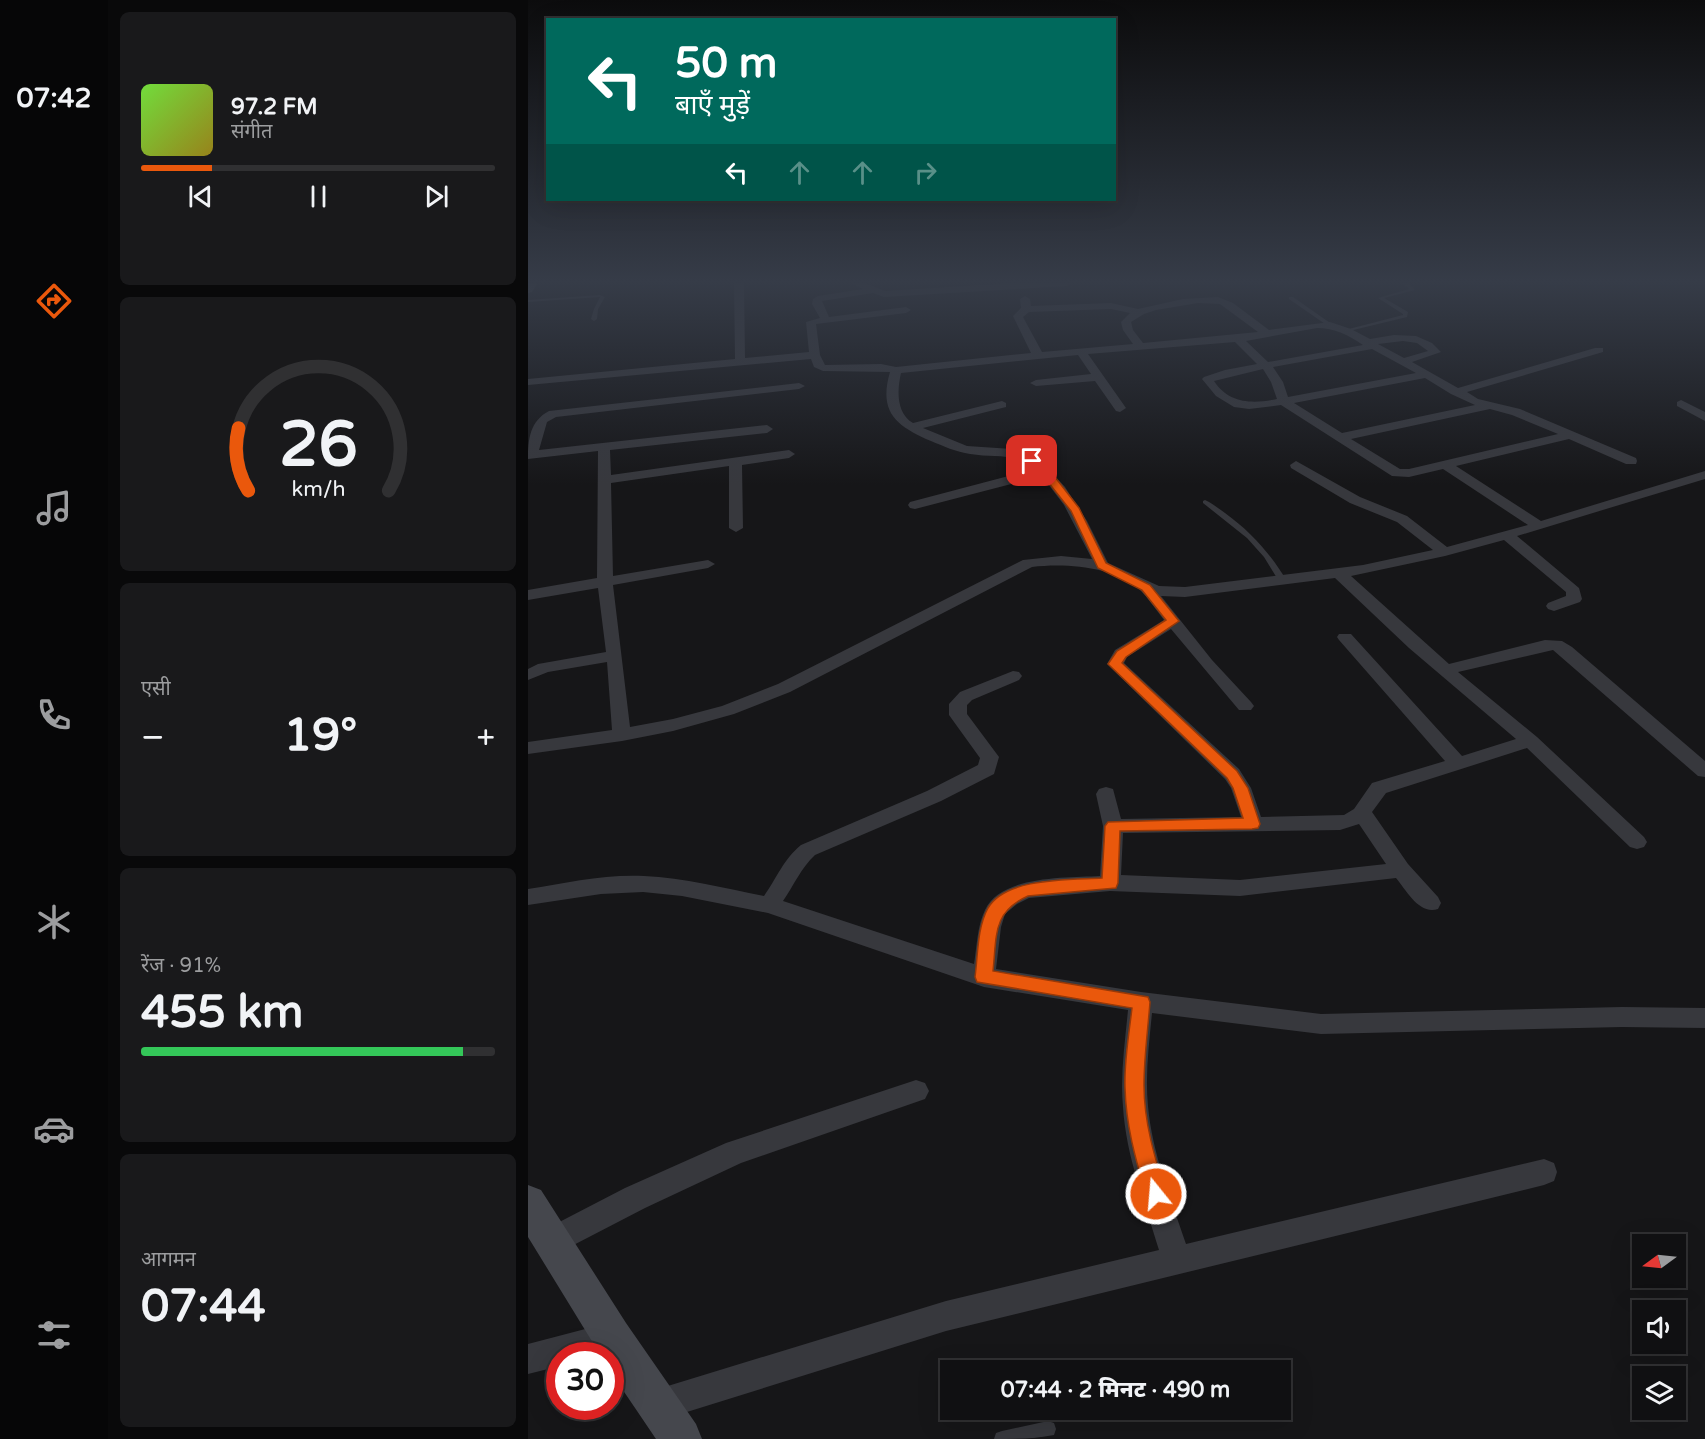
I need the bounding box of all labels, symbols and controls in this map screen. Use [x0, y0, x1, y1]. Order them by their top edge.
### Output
text: 50 m [675, 38, 777, 89]
icon: left [576, 42, 654, 120]
text: 07:42 [17, 82, 91, 115]
text: बाएँ मुड़ें [675, 89, 750, 122]
text: 97.2 FM [231, 94, 317, 120]
text: संगीत [231, 120, 272, 144]
icon: left [720, 156, 753, 189]
icon: ahead [783, 156, 816, 189]
icon: ahead [846, 156, 879, 189]
icon: right [909, 156, 942, 189]
icon: previous [184, 180, 217, 213]
icon: pause [302, 180, 335, 213]
icon: next [420, 180, 453, 213]
icon: directions [33, 280, 75, 322]
text: 26 [279, 408, 357, 483]
pin [1006, 435, 1057, 486]
icon: arrive [1015, 444, 1048, 477]
text: km/h [291, 477, 345, 503]
icon: music [33, 487, 75, 529]
text: एसी [141, 677, 171, 701]
icon: phone [33, 694, 75, 736]
text: 19° [284, 709, 357, 763]
text: − [141, 718, 165, 757]
text: + [476, 718, 495, 757]
icon: climate [33, 901, 75, 943]
text: रेंज · 91% [141, 954, 221, 978]
text: 455 km [141, 986, 303, 1040]
icon: car [33, 1108, 75, 1150]
position arrow [1124, 1162, 1188, 1226]
north arrow [1632, 1234, 1686, 1288]
map controls [1632, 1234, 1686, 1420]
text: आगमन [141, 1248, 196, 1272]
text: 07:44 [141, 1280, 266, 1334]
button: sound [1632, 1300, 1686, 1354]
icon: filters [33, 1314, 75, 1356]
speed limit sign: 30 [546, 1342, 624, 1420]
button: layers [1632, 1366, 1686, 1420]
text: 07:44 · 2 मिनट · 490 m [1001, 1377, 1230, 1403]

